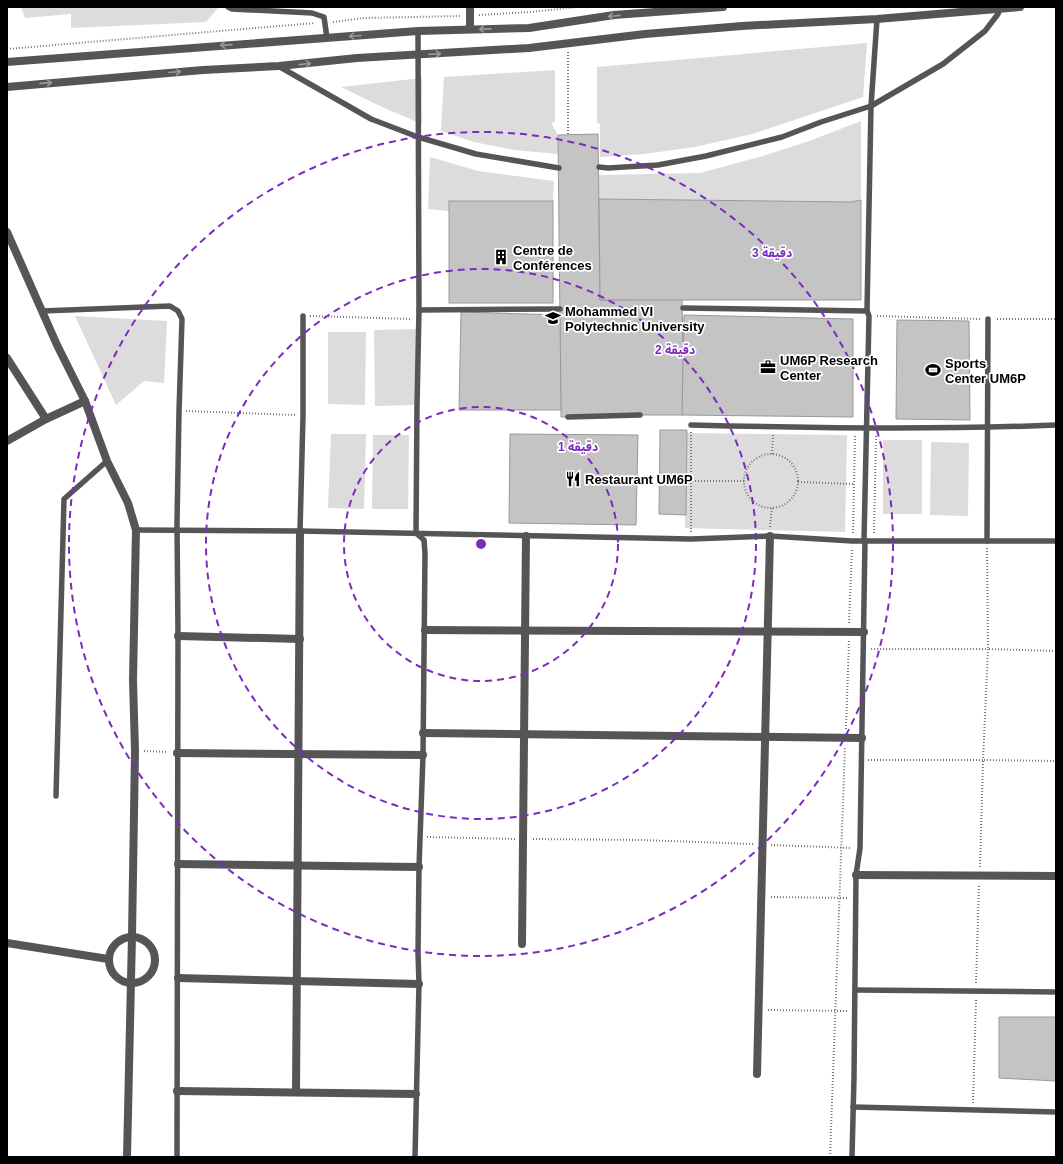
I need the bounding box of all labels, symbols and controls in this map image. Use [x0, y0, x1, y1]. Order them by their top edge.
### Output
one-way arrow [608, 12, 621, 19]
one-way arrow [479, 25, 492, 33]
one-way arrow [349, 32, 362, 39]
one-way arrow [220, 42, 233, 49]
one-way arrow [428, 51, 441, 58]
one-way arrow [298, 60, 311, 67]
one-way arrow [168, 69, 181, 76]
one-way arrow [39, 80, 52, 87]
place label: Centre de Conférences [513, 243, 592, 273]
text: 3 دقيقة [752, 246, 792, 260]
building icon: Centre de Conférences [492, 248, 510, 266]
place label: Mohammed VI Polytechnic University [565, 304, 705, 334]
school or university icon: Mohammed VI Polytechnic University [544, 309, 562, 327]
text: 2 دقيقة [655, 343, 695, 357]
place label: UM6P Research Center [780, 353, 878, 383]
place label: Sports Center UM6P [945, 356, 1026, 386]
office icon: UM6P Research Center [759, 358, 777, 376]
sports icon: Sports Center UM6P [924, 361, 942, 379]
text: 1 دقيقة [558, 440, 598, 454]
restaurant icon: Restaurant UM6P [564, 470, 582, 488]
place label: Restaurant UM6P [585, 472, 693, 487]
centre of rings [474, 537, 488, 551]

